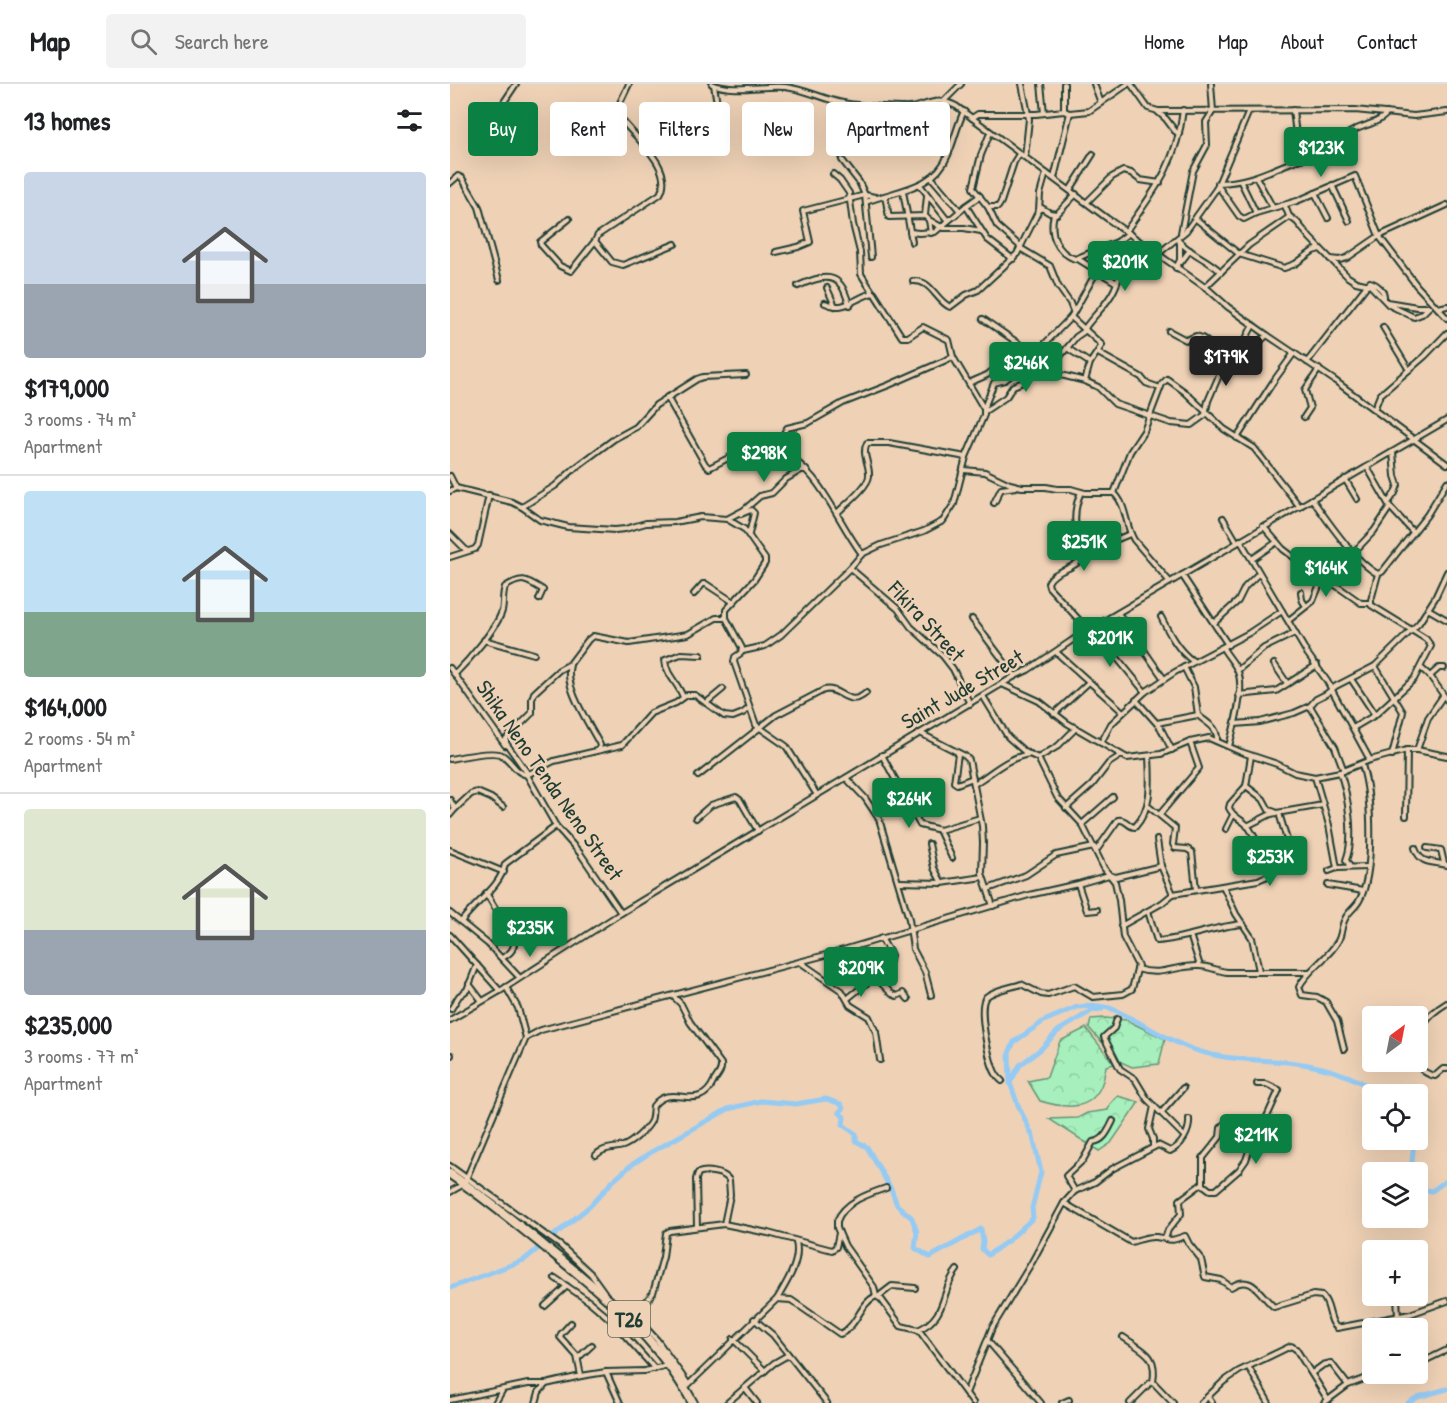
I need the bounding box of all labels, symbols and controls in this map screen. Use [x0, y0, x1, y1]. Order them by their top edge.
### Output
search box [106, 14, 526, 68]
text: Map [30, 22, 70, 60]
icon: search [127, 25, 160, 58]
text: Search here [175, 26, 269, 56]
text: Home [1144, 27, 1185, 56]
text: Map [1218, 27, 1248, 56]
text: About [1281, 27, 1324, 56]
text: Contact [1357, 27, 1417, 56]
chip: Buy [468, 102, 538, 156]
chip: Rent [550, 102, 627, 156]
chip: Filters [639, 102, 730, 156]
chip: New [742, 102, 814, 156]
chip: Apartment [826, 102, 950, 156]
text: 13 homes [24, 103, 111, 138]
icon: filters [393, 104, 426, 137]
pin: $123K [1279, 127, 1363, 178]
text: $123K [1298, 133, 1344, 160]
icon: home [171, 211, 279, 319]
pin: $201K [1083, 241, 1167, 292]
text: $201K [1102, 247, 1148, 274]
pin: $179K [1184, 336, 1268, 387]
pin: $246K [984, 342, 1068, 393]
text: $179K [1203, 342, 1249, 369]
text: $246K [1003, 348, 1049, 375]
text: $179,000 [24, 370, 109, 405]
text: 3 rooms · 74 m² [24, 405, 136, 432]
text: Apartment [24, 432, 102, 459]
pin: $298K [722, 432, 806, 483]
text: $298K [741, 438, 787, 465]
pin: $251K [1042, 521, 1126, 572]
text: $251K [1061, 527, 1107, 554]
icon: home [171, 530, 279, 638]
pin: $164K [1284, 547, 1368, 598]
text: $164K [1304, 553, 1348, 580]
street label: Fikira Street [881, 573, 973, 668]
pin: $201K [1068, 617, 1152, 668]
text: $201K [1087, 623, 1133, 650]
street label: Saint Jude Street [895, 642, 1029, 736]
street label: Shika Neno Tenda Neno Street [469, 674, 631, 887]
text: $164,000 [24, 689, 107, 724]
text: 2 rooms · 54 m² [24, 724, 135, 751]
text: Apartment [24, 751, 102, 778]
pin: $264K [867, 778, 951, 829]
text: $264K [886, 784, 932, 811]
pin: $253K [1228, 836, 1312, 887]
text: $253K [1246, 842, 1294, 869]
icon: home [171, 848, 279, 956]
pin: $235K [488, 907, 572, 958]
text: $235K [506, 913, 554, 940]
pin: $209K [819, 947, 903, 998]
text: $209K [838, 953, 884, 980]
north arrow [1362, 1006, 1428, 1072]
map controls [1362, 1006, 1428, 1384]
text: $235,000 [24, 1007, 112, 1042]
text: 3 rooms · 77 m² [24, 1042, 138, 1069]
text: Apartment [24, 1069, 102, 1096]
button: locate [1362, 1084, 1428, 1150]
pin: $211K [1214, 1114, 1298, 1165]
text: $211K [1234, 1120, 1278, 1147]
button: layers [1362, 1162, 1428, 1228]
button: + [1362, 1240, 1428, 1306]
road number: T26 [608, 1301, 650, 1337]
button: − [1362, 1318, 1428, 1384]

